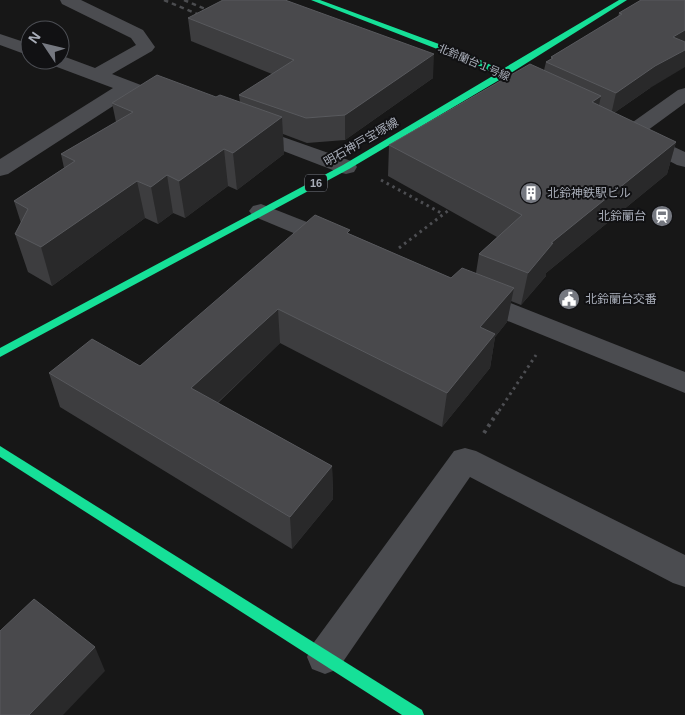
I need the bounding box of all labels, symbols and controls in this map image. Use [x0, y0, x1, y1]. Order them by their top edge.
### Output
north arrow [20, 20, 70, 70]
text: N [25, 29, 44, 46]
street label: 北鈴蘭台１号線 [436, 41, 512, 83]
street label: 明石神戸宝塚線 [321, 115, 401, 169]
road number: 16 [305, 174, 327, 192]
building icon: 北鈴神鉄駅ビル [519, 181, 543, 205]
place label: 北鈴神鉄駅ビル [547, 186, 631, 200]
station icon: 北鈴蘭台 [650, 204, 674, 228]
place label: 北鈴蘭台 [598, 209, 646, 223]
public building icon: 北鈴蘭台交番 [557, 287, 581, 311]
place label: 北鈴蘭台交番 [585, 292, 657, 306]

